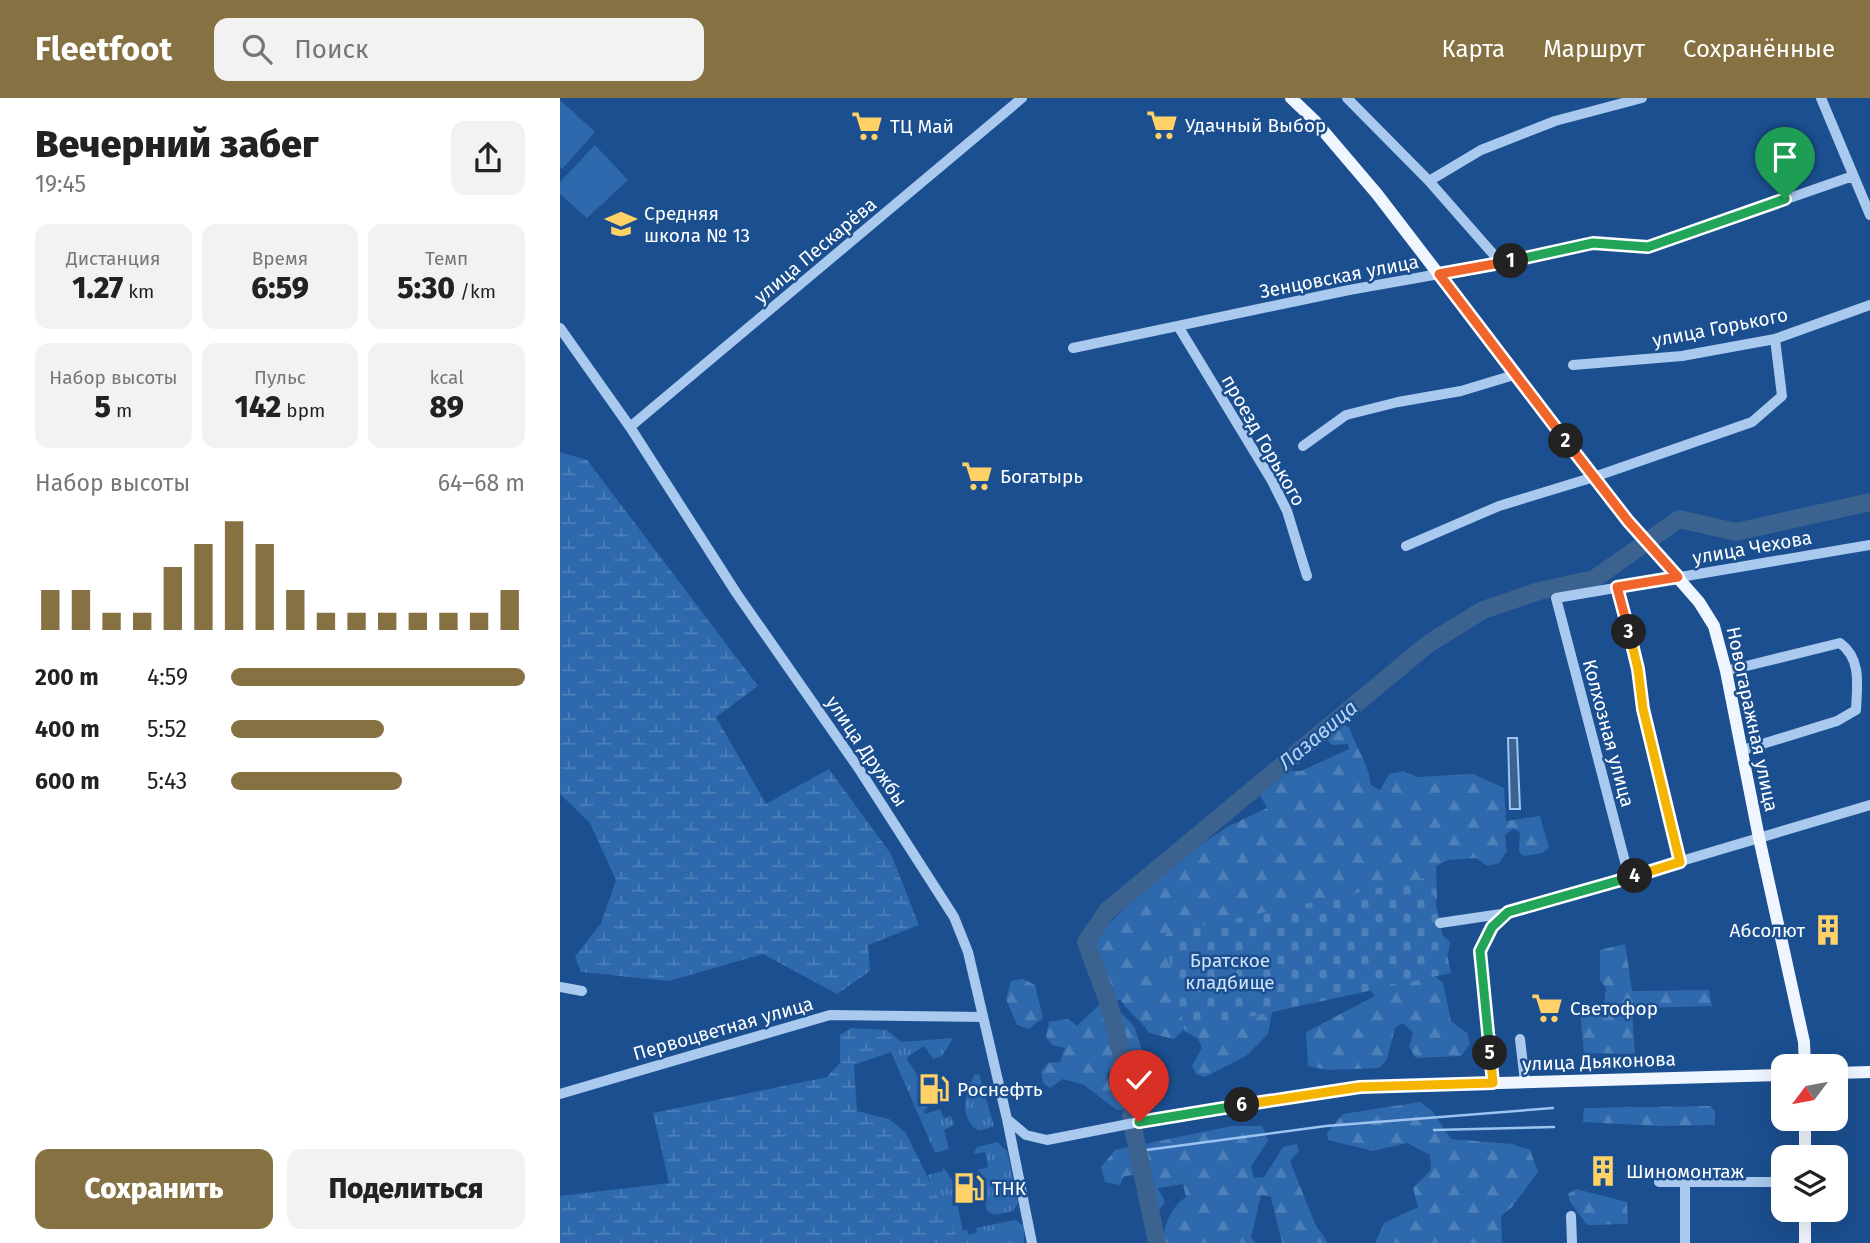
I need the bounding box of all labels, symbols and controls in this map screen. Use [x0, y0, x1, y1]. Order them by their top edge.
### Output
search box [214, 18, 704, 81]
text: Fleetfoot [35, 29, 172, 69]
icon: search [238, 30, 276, 68]
text: Поиск [294, 34, 369, 65]
text: Карта [1442, 35, 1505, 63]
text: Маршрут [1543, 35, 1645, 63]
text: Сохранённые [1683, 35, 1835, 63]
supermarket icon: Удачный Выбор [1145, 108, 1179, 142]
supermarket icon: ТЦ Май [850, 109, 884, 143]
place label: Удачный Выбор [1185, 114, 1326, 137]
place label: ТЦ Май [890, 115, 954, 138]
text: Вечерний забег [35, 121, 319, 167]
button: share [451, 121, 525, 195]
pin [1755, 127, 1815, 199]
icon: arrive [1766, 138, 1804, 176]
text: 19:45 [35, 170, 86, 198]
street label: улица Пескарёва [749, 193, 881, 308]
place label: Средняя школа № 13 [644, 202, 750, 247]
school or university icon: Средняя школа № 13 [604, 207, 638, 241]
pin: 1 [1494, 244, 1528, 278]
text: Дистанция [66, 247, 161, 270]
text: Время [252, 247, 308, 270]
text: Темп [425, 247, 468, 270]
text: 1 [1506, 249, 1515, 272]
street label: Зенцовская улица [1258, 250, 1421, 303]
text: 1.27 [72, 270, 123, 306]
text: 6:59 [251, 270, 309, 306]
text: 5:30 [397, 270, 455, 306]
text: km [123, 280, 154, 303]
text: /km [455, 280, 496, 303]
street label: улица Горького [1650, 303, 1790, 352]
text: Набор высоты [49, 366, 177, 389]
text: Пульс [254, 366, 306, 389]
text: kcal [430, 366, 464, 389]
street label: проезд Горького [1217, 370, 1311, 510]
text: 5 [94, 389, 111, 425]
text: 142 [235, 389, 281, 425]
text: 89 [429, 389, 464, 425]
text: m [111, 399, 132, 422]
text: bpm [281, 399, 325, 422]
pin: 2 [1548, 424, 1584, 458]
text: 2 [1561, 429, 1570, 452]
supermarket icon: Богатырь [960, 459, 994, 493]
place label: Богатырь [1000, 465, 1083, 488]
text: Набор высоты [35, 469, 190, 497]
text: 64–68 m [438, 469, 525, 497]
street label: улица Чехова [1691, 526, 1814, 569]
pin: 3 [1612, 614, 1646, 650]
text: 3 [1624, 620, 1633, 643]
street label: Новогаражная улица [1722, 624, 1783, 814]
street label: Колхозная улица [1578, 657, 1639, 810]
text: 200 m [35, 663, 99, 691]
text: 4:59 [147, 663, 188, 691]
street label: улица Дружбы [821, 692, 912, 811]
water label: Лазавица [1272, 694, 1363, 776]
text: 400 m [35, 715, 100, 743]
text: 5:52 [147, 715, 187, 743]
text: 600 m [35, 767, 100, 795]
text: 5:43 [147, 767, 187, 795]
pin: 4 [1618, 858, 1652, 894]
text: 4 [1629, 864, 1640, 887]
building icon: Абсолют [1811, 913, 1845, 947]
place label: Абсолют [1730, 919, 1805, 942]
park label: Братское кладбище [1185, 949, 1275, 994]
supermarket icon: Светофор [1530, 991, 1564, 1025]
street label: Первоцветная улица [630, 992, 816, 1065]
place label: Светофор [1570, 997, 1658, 1020]
pin: 5 [1472, 1035, 1508, 1070]
text: 5 [1484, 1041, 1495, 1064]
street label: улица Дьяконова [1522, 1047, 1676, 1076]
pin [1109, 1050, 1169, 1122]
north arrow [1771, 1054, 1848, 1130]
map controls [1771, 1054, 1848, 1222]
icon: check [1120, 1061, 1158, 1099]
fuel station icon: Роснефть [917, 1072, 951, 1106]
place label: Роснефть [957, 1078, 1043, 1101]
pin: 6 [1224, 1088, 1260, 1122]
text: 6 [1236, 1093, 1247, 1116]
button: layers [1771, 1145, 1848, 1222]
button: Сохранить [35, 1149, 273, 1229]
button: Поделиться [287, 1149, 525, 1229]
building icon: Шиномонтаж [1586, 1154, 1620, 1188]
place label: Шиномонтаж [1626, 1160, 1745, 1183]
fuel station icon: ТНК [952, 1171, 986, 1205]
place label: ТНК [992, 1177, 1026, 1200]

